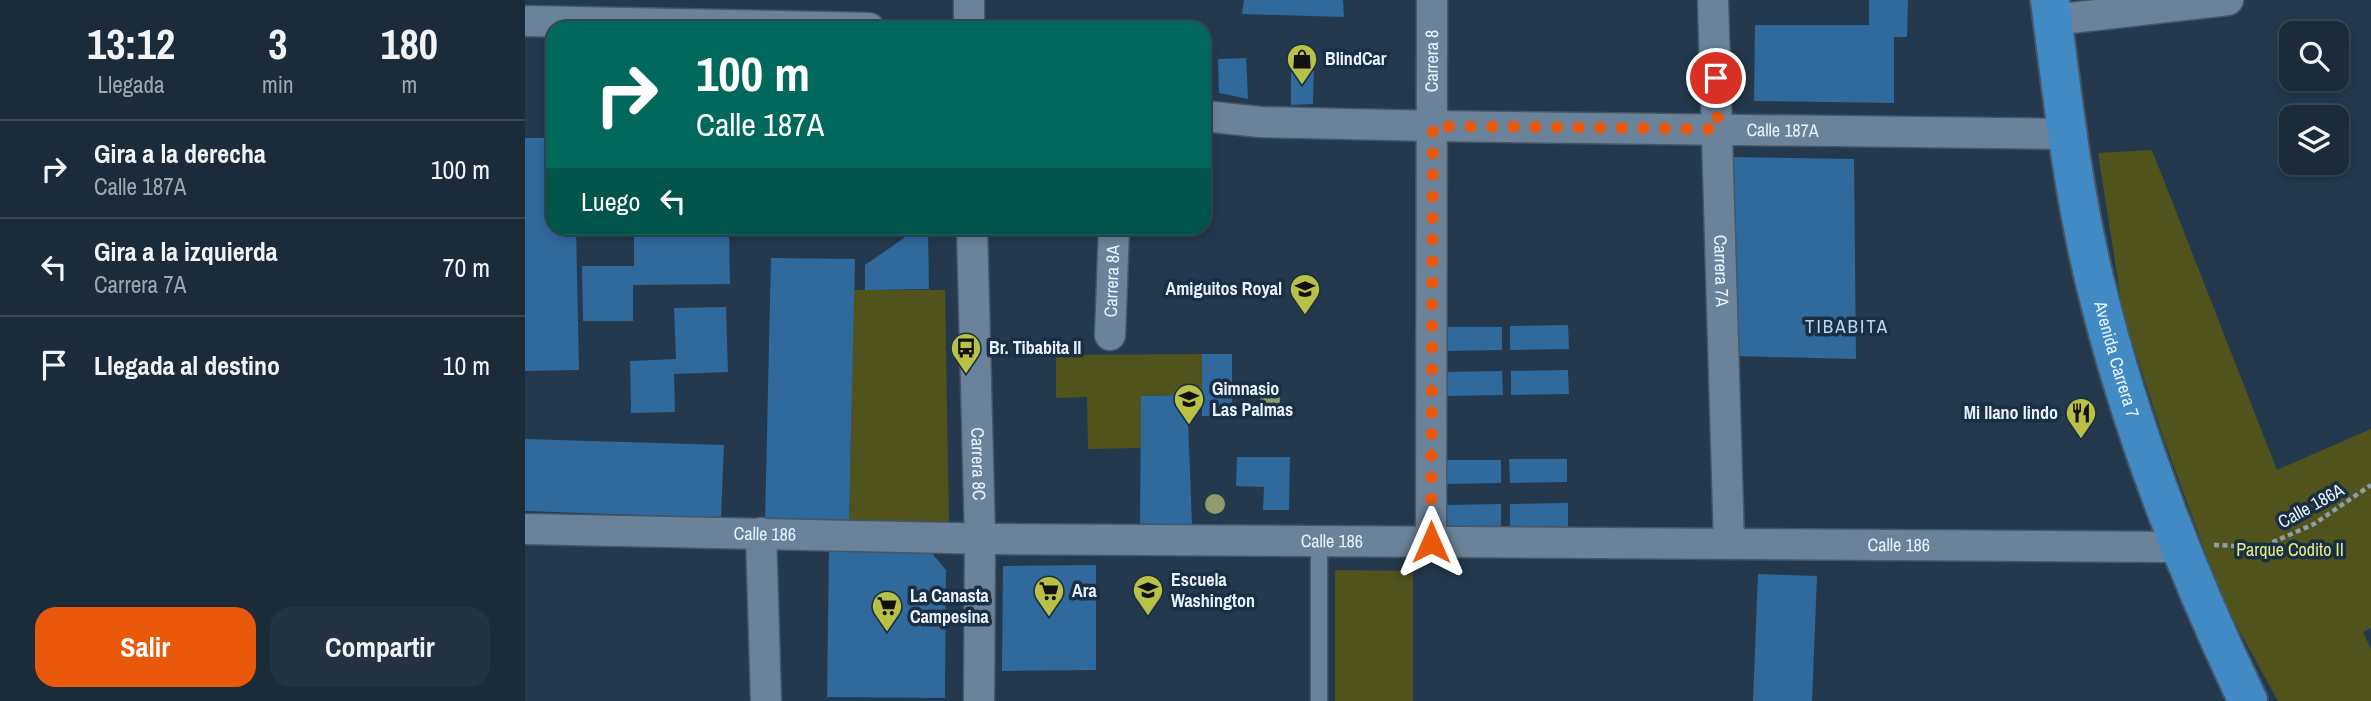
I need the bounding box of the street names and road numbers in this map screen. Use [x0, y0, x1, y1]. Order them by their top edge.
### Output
street label: Carrera 8 [1419, 30, 1444, 92]
street label: Calle 187A [1746, 117, 1819, 143]
street label: Carrera 7A [1708, 234, 1735, 307]
street label: Carrera 8A [1098, 244, 1125, 318]
street label: Avenida Carrera 7 [2088, 297, 2146, 421]
street label: Carrera 8C [965, 427, 992, 501]
street label: Calle 186A [2273, 477, 2349, 534]
street label: Calle 186 [733, 520, 796, 547]
street label: Calle 186 [1301, 528, 1363, 553]
street label: Calle 186 [1868, 532, 1930, 557]

